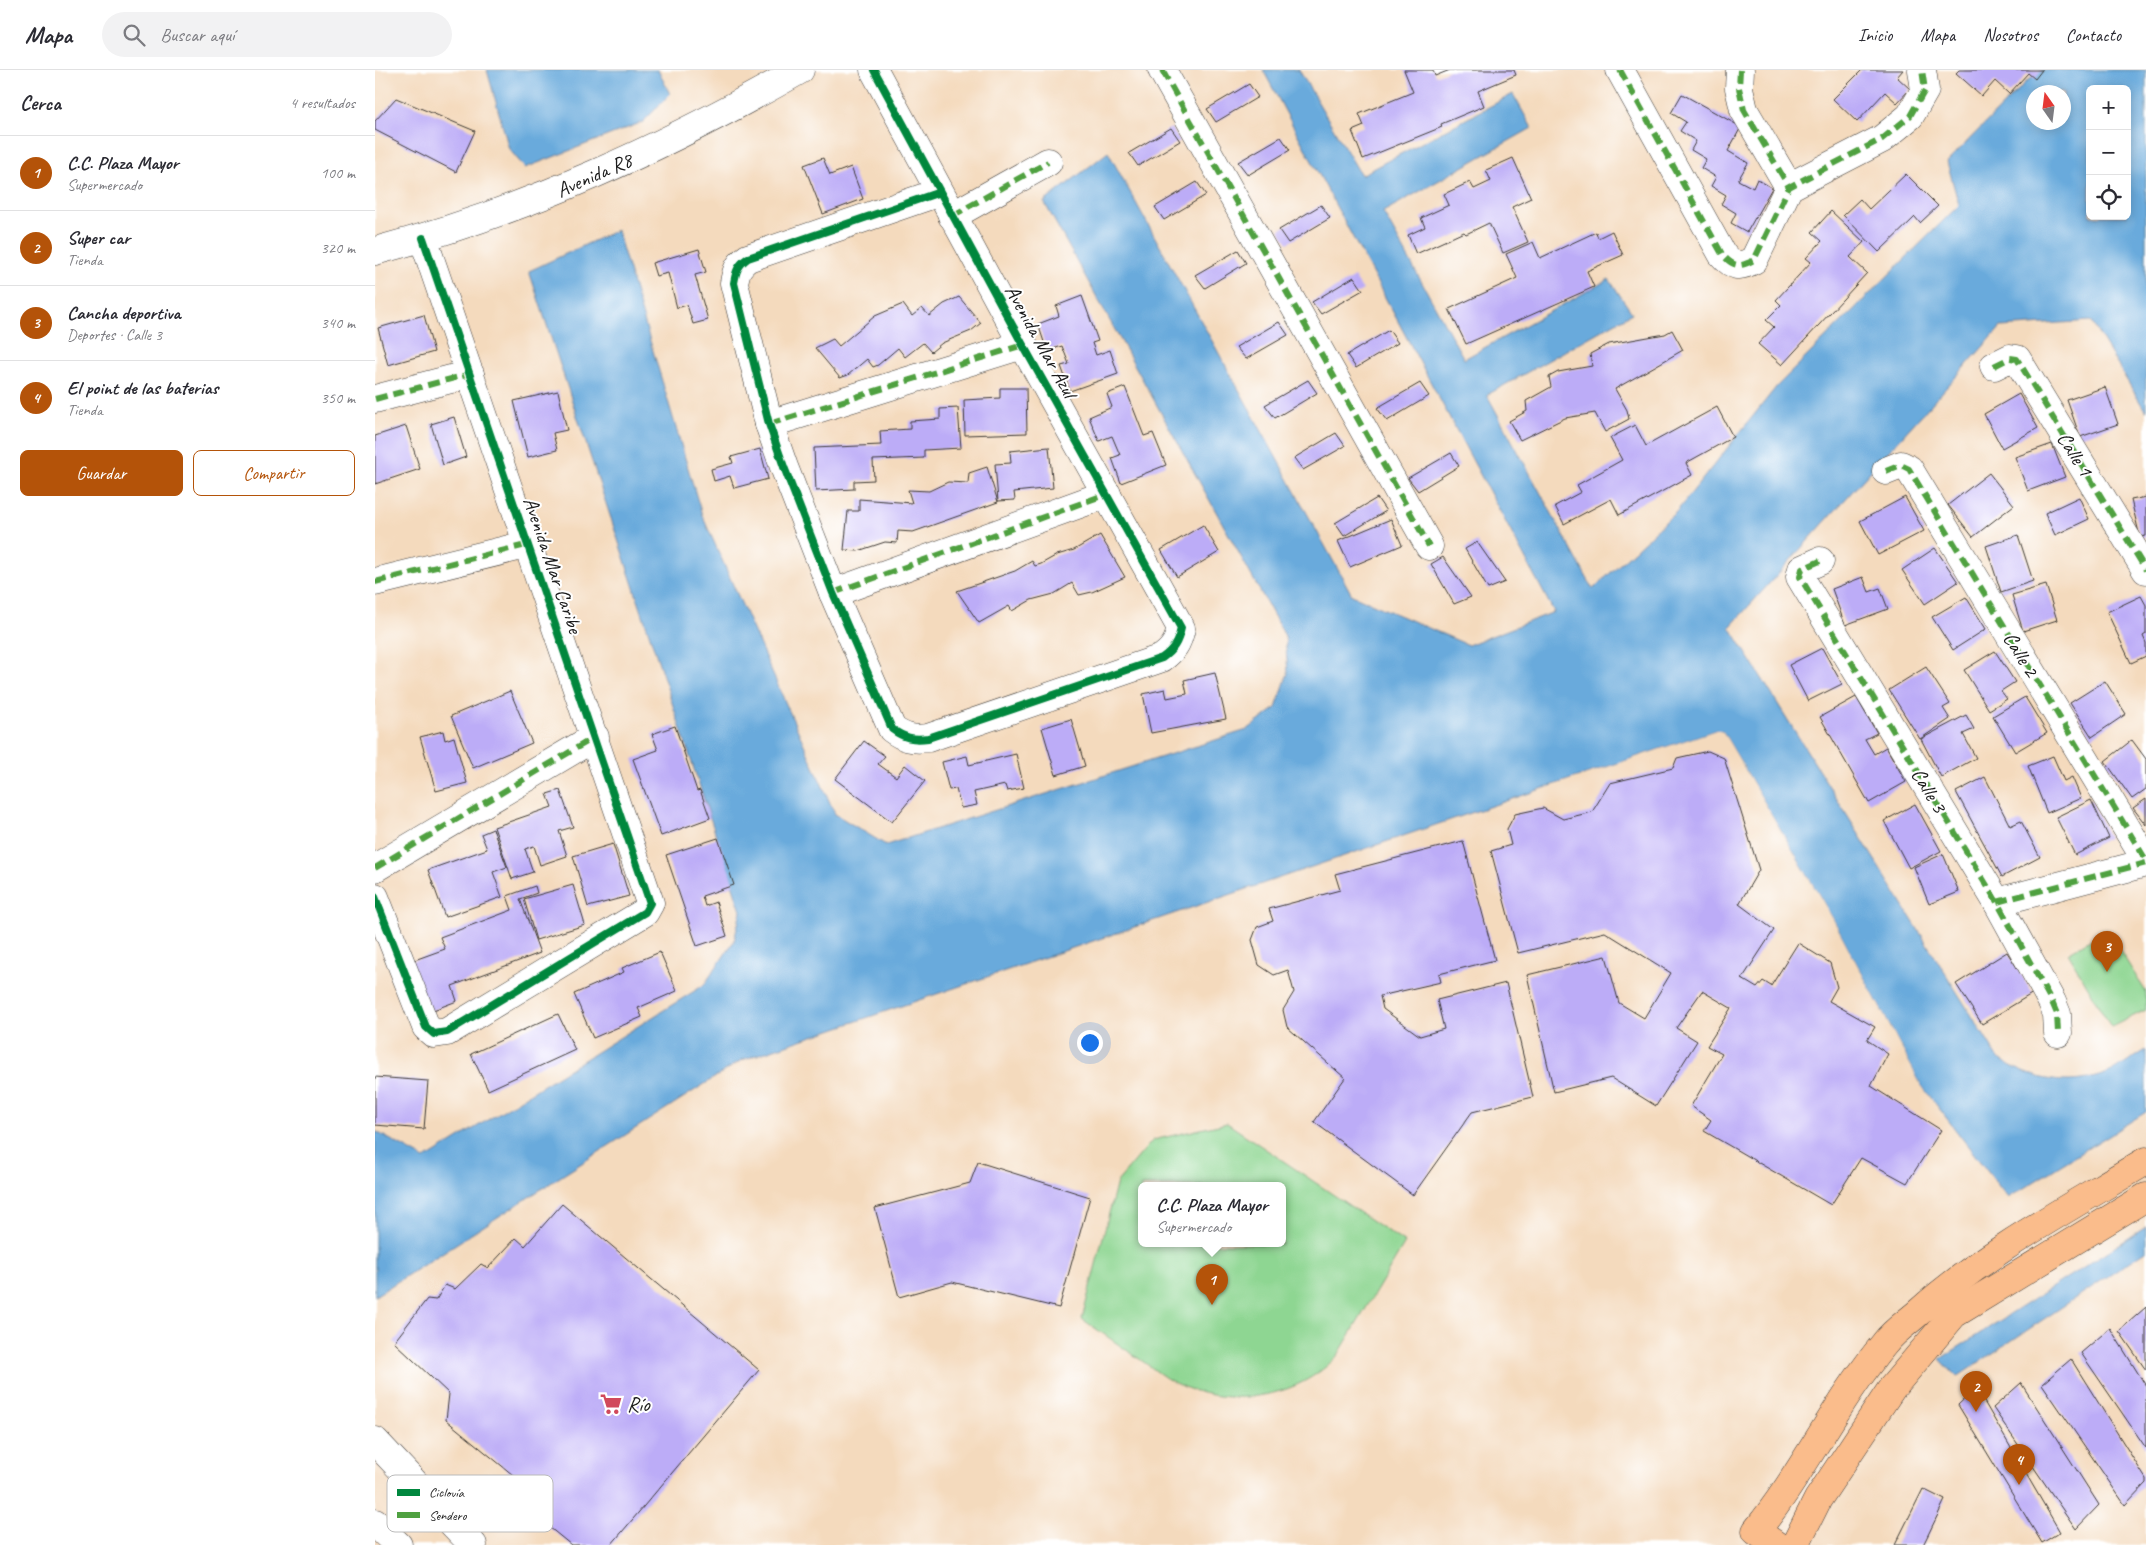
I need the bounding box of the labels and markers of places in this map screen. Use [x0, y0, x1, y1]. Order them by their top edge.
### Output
pin: 3 [2091, 931, 2123, 972]
pin: 1 [1196, 1264, 1228, 1305]
pin: 2 [1960, 1371, 1992, 1412]
supermarket icon: Río [598, 1391, 624, 1417]
place label: Río [627, 1391, 651, 1417]
pin: 4 [2003, 1444, 2035, 1485]

